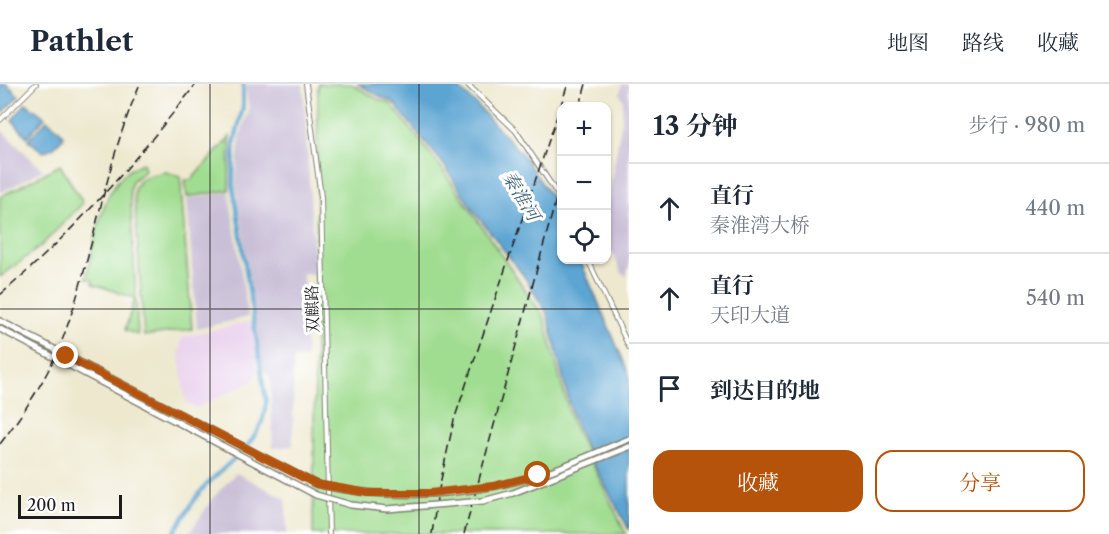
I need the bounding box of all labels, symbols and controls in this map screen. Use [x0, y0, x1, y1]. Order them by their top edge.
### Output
text: Pathlet [30, 24, 133, 58]
text: 地图 [887, 30, 929, 55]
text: 路线 [962, 30, 1004, 55]
text: 收藏 [1037, 30, 1079, 55]
map controls [557, 102, 611, 264]
button: + [557, 102, 611, 156]
text: 13 分钟 [653, 110, 738, 142]
text: 步行 · 980 m [969, 113, 1085, 137]
button: − [557, 156, 611, 210]
water label: 秦淮河 [498, 167, 546, 227]
text: 直行 [710, 182, 754, 209]
icon: ahead [653, 192, 686, 225]
text: 440 m [1025, 196, 1085, 220]
button: locate [557, 210, 611, 264]
text: 秦淮湾大桥 [710, 213, 810, 237]
text: 直行 [710, 272, 754, 299]
icon: ahead [653, 282, 686, 315]
street label: 双麒路 [301, 285, 323, 333]
text: 540 m [1026, 286, 1085, 310]
text: 天印大道 [710, 303, 790, 327]
route end [52, 342, 78, 368]
icon: arrive [653, 372, 686, 405]
text: 到达目的地 [710, 377, 820, 404]
button: 收藏 [653, 450, 863, 512]
button: 分享 [875, 450, 1085, 512]
route start [524, 461, 550, 487]
scale bar [18, 492, 122, 520]
text: 200 m [27, 495, 76, 515]

